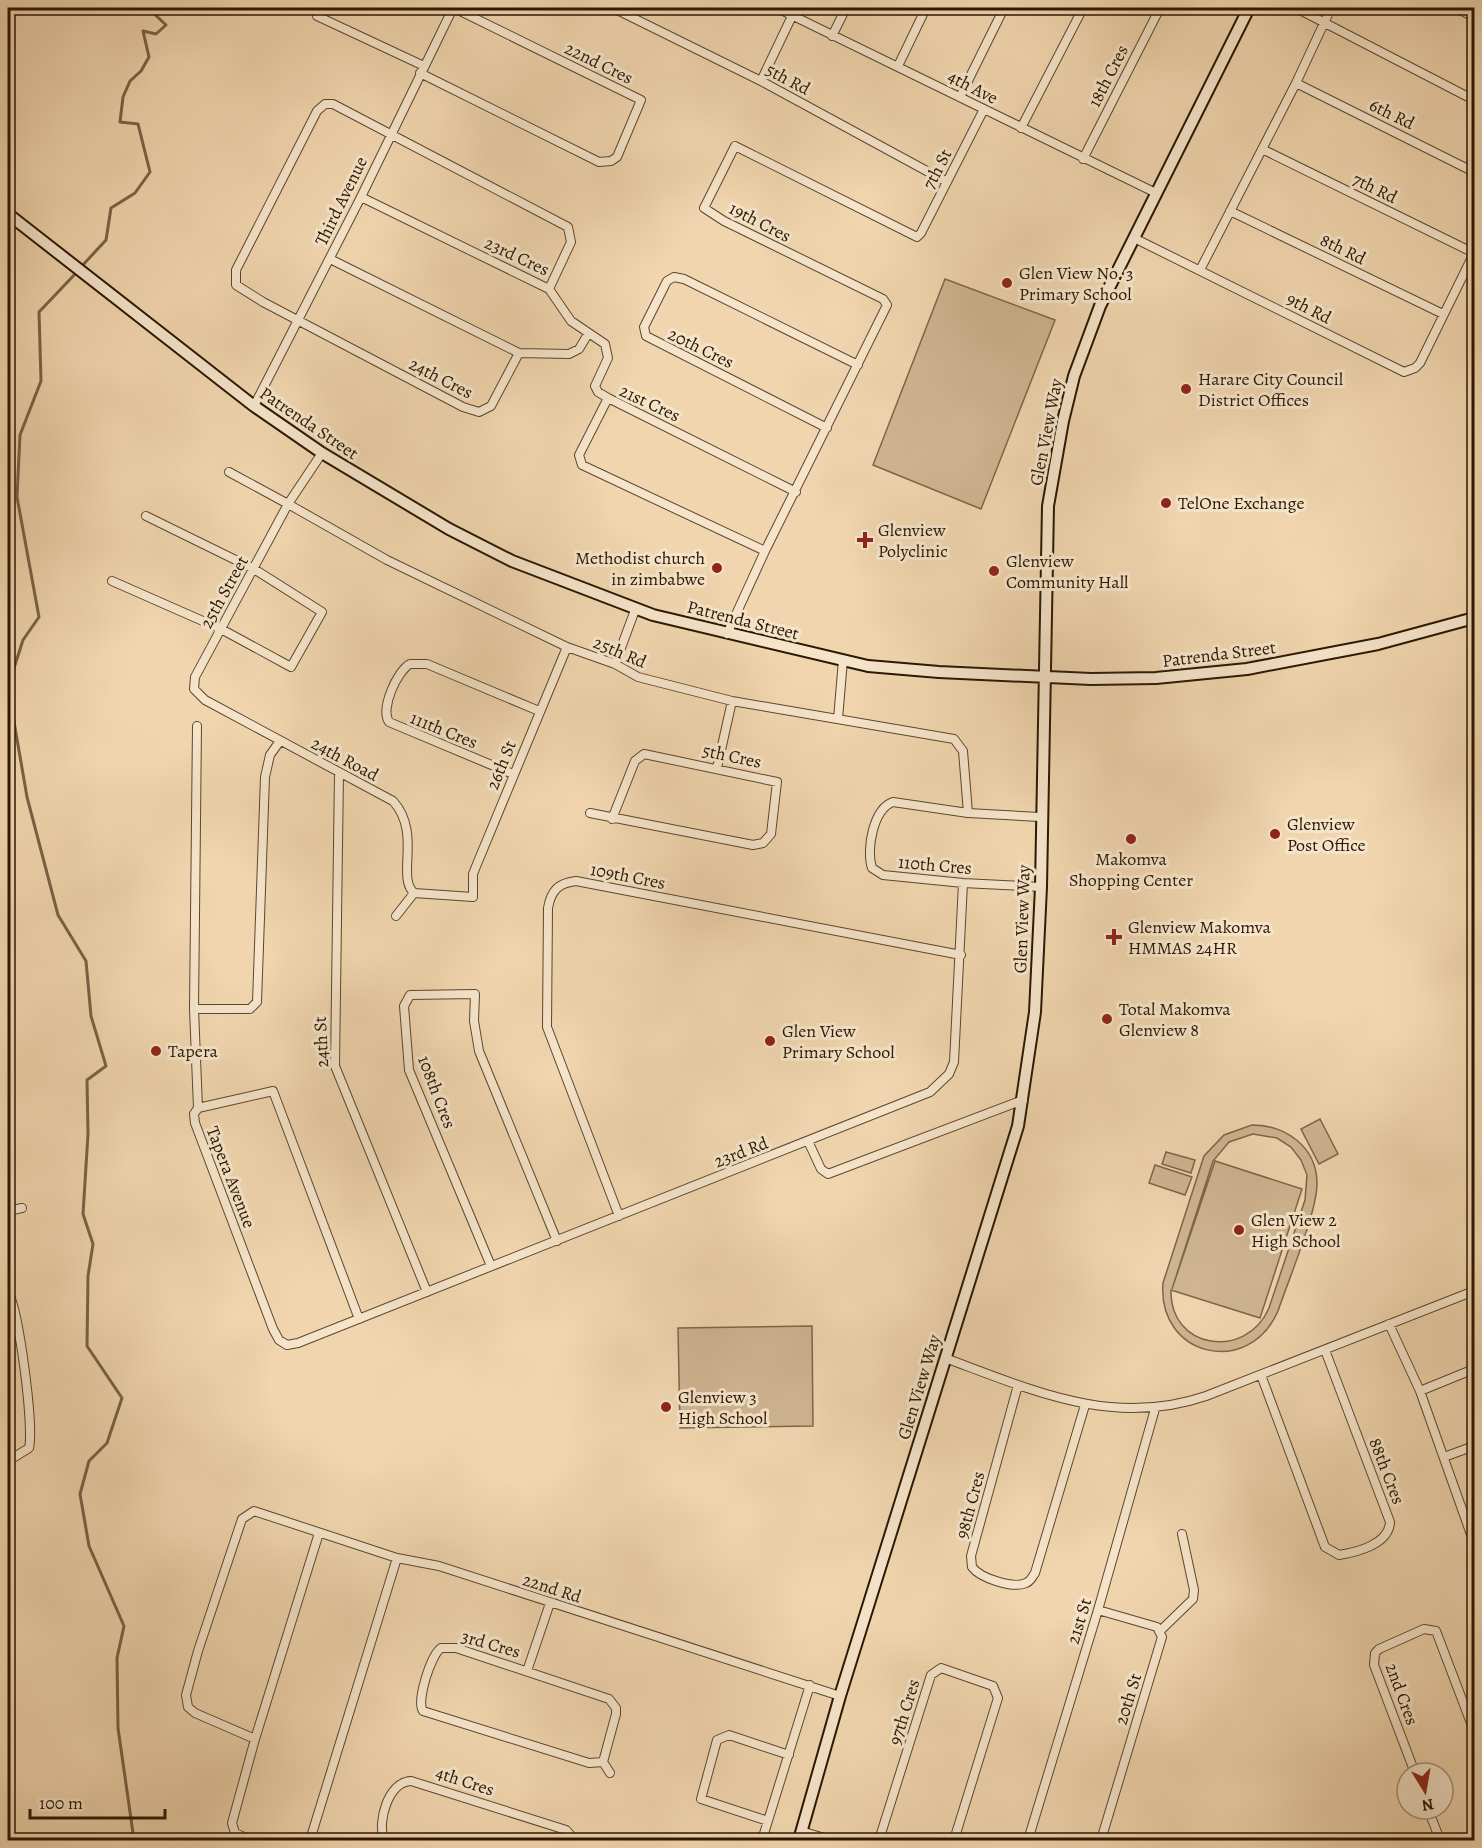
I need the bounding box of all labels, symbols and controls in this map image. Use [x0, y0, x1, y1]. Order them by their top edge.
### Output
street label: 22nd Cres [561, 36, 637, 90]
street label: 18th Cres [1082, 41, 1134, 111]
street label: 5th Rd [762, 57, 815, 101]
street label: 4th Ave [944, 64, 1002, 110]
street label: 6th Rd [1365, 93, 1419, 135]
street label: 7th St [917, 145, 957, 193]
street label: Third Avenue [309, 152, 373, 250]
street label: 7th Rd [1349, 167, 1402, 209]
street label: 19th Cres [725, 196, 795, 248]
street label: 8th Rd [1316, 228, 1370, 270]
street label: 23rd Cres [481, 231, 553, 281]
place label: Glen View No. 3 Primary School [1019, 261, 1133, 306]
marker: Glen View No. 3 Primary School [1000, 276, 1014, 290]
street label: 9th Rd [1282, 287, 1336, 330]
street label: 20th Cres [664, 322, 738, 374]
street label: 24th Cres [405, 352, 477, 404]
place label: Harare City Council District Offices [1198, 367, 1344, 412]
street label: Glen View Way [1024, 375, 1068, 488]
street label: 21st Cres [616, 379, 684, 427]
street label: Patrenda Street [255, 381, 363, 465]
marker: Harare City Council District Offices [1179, 382, 1193, 396]
place label: TelOne Exchange [1178, 491, 1305, 515]
marker: TelOne Exchange [1159, 496, 1173, 510]
place label: Glenview Polyclinic [878, 518, 948, 563]
marker: Glenview Polyclinic [856, 531, 874, 549]
place label: Methodist church in zimbabwe [575, 546, 705, 591]
place label: Glenview Community Hall [1006, 549, 1129, 594]
street label: 25th Street [194, 551, 254, 633]
marker: Methodist church in zimbabwe [710, 561, 724, 575]
marker: Glenview Community Hall [987, 564, 1001, 578]
street label: Patrenda Street [685, 595, 801, 645]
street label: 25th Rd [590, 630, 651, 674]
street label: Patrenda Street [1161, 635, 1277, 673]
street label: 111th Cres [407, 706, 481, 754]
street label: 24th Road [307, 731, 383, 787]
street label: 26th St [480, 737, 522, 793]
street label: 5th Cres [700, 738, 764, 774]
place label: Glenview Post Office [1287, 812, 1366, 857]
marker: Glenview Post Office [1268, 827, 1282, 841]
marker: Makomva Shopping Center [1124, 832, 1138, 846]
place label: Makomva Shopping Center [1069, 847, 1193, 892]
street label: 110th Cres [897, 850, 973, 880]
street label: 109th Cres [588, 857, 668, 895]
street label: Glen View Way [1008, 863, 1036, 974]
place label: Glenview Makomva HMMAS 24HR [1128, 915, 1272, 960]
marker: Glenview Makomva HMMAS 24HR [1105, 928, 1123, 946]
place label: Total Makomva Glenview 8 [1119, 997, 1231, 1042]
marker: Total Makomva Glenview 8 [1100, 1012, 1114, 1026]
street label: 24th St [308, 1016, 334, 1068]
place label: Glen View Primary School [782, 1019, 895, 1064]
marker: Glen View Primary School [763, 1034, 777, 1048]
place label: Tapera [168, 1039, 219, 1063]
marker: Tapera [149, 1044, 163, 1058]
street label: 108th Cres [412, 1052, 462, 1132]
street label: Tapera Avenue [201, 1123, 261, 1231]
street label: 23rd Rd [711, 1131, 772, 1173]
place label: Glen View 2 High School [1251, 1208, 1341, 1253]
marker: Glen View 2 High School [1232, 1223, 1246, 1237]
street label: Glen View Way [892, 1331, 947, 1443]
place label: Glenview 3 High School [678, 1385, 768, 1430]
marker: Glenview 3 High School [659, 1400, 673, 1414]
street label: 88th Cres [1363, 1434, 1411, 1508]
street label: 98th Cres [949, 1469, 991, 1541]
street label: 22nd Rd [520, 1567, 585, 1609]
street label: 21st St [1061, 1595, 1097, 1647]
street label: 3rd Cres [459, 1624, 523, 1664]
street label: 2nd Cres [1380, 1660, 1424, 1728]
street label: 20th St [1109, 1670, 1147, 1728]
street label: 97th Cres [883, 1676, 925, 1748]
street label: 4th Cres [433, 1760, 497, 1802]
north arrow [1395, 1761, 1455, 1821]
scale bar [30, 1782, 165, 1820]
text: 100 m [39, 1791, 83, 1815]
text: N [1420, 1793, 1435, 1817]

